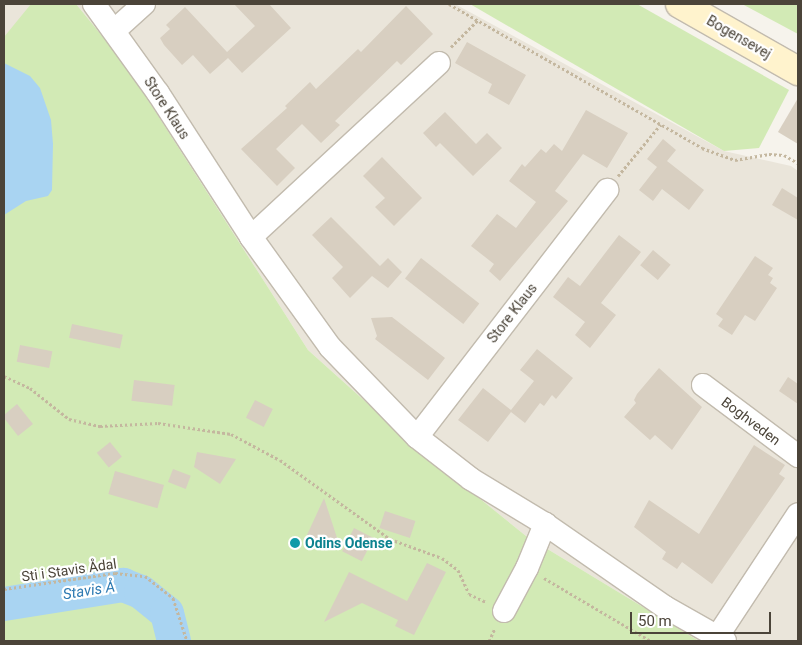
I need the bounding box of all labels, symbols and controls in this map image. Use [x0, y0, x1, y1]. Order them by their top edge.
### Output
street label: Bogensevej [704, 12, 774, 62]
street label: Store Klaus [141, 74, 193, 142]
street label: Store Klaus [484, 280, 540, 346]
street label: Boghveden [718, 393, 784, 449]
place label: Odins Odense [305, 535, 392, 551]
marker: Odins Odense [289, 537, 301, 549]
street label: Sti i Stavis Ådal [20, 555, 118, 585]
water label: Stavis Å [62, 578, 116, 604]
scale bar [632, 602, 773, 634]
text: 50 m [638, 612, 672, 630]

